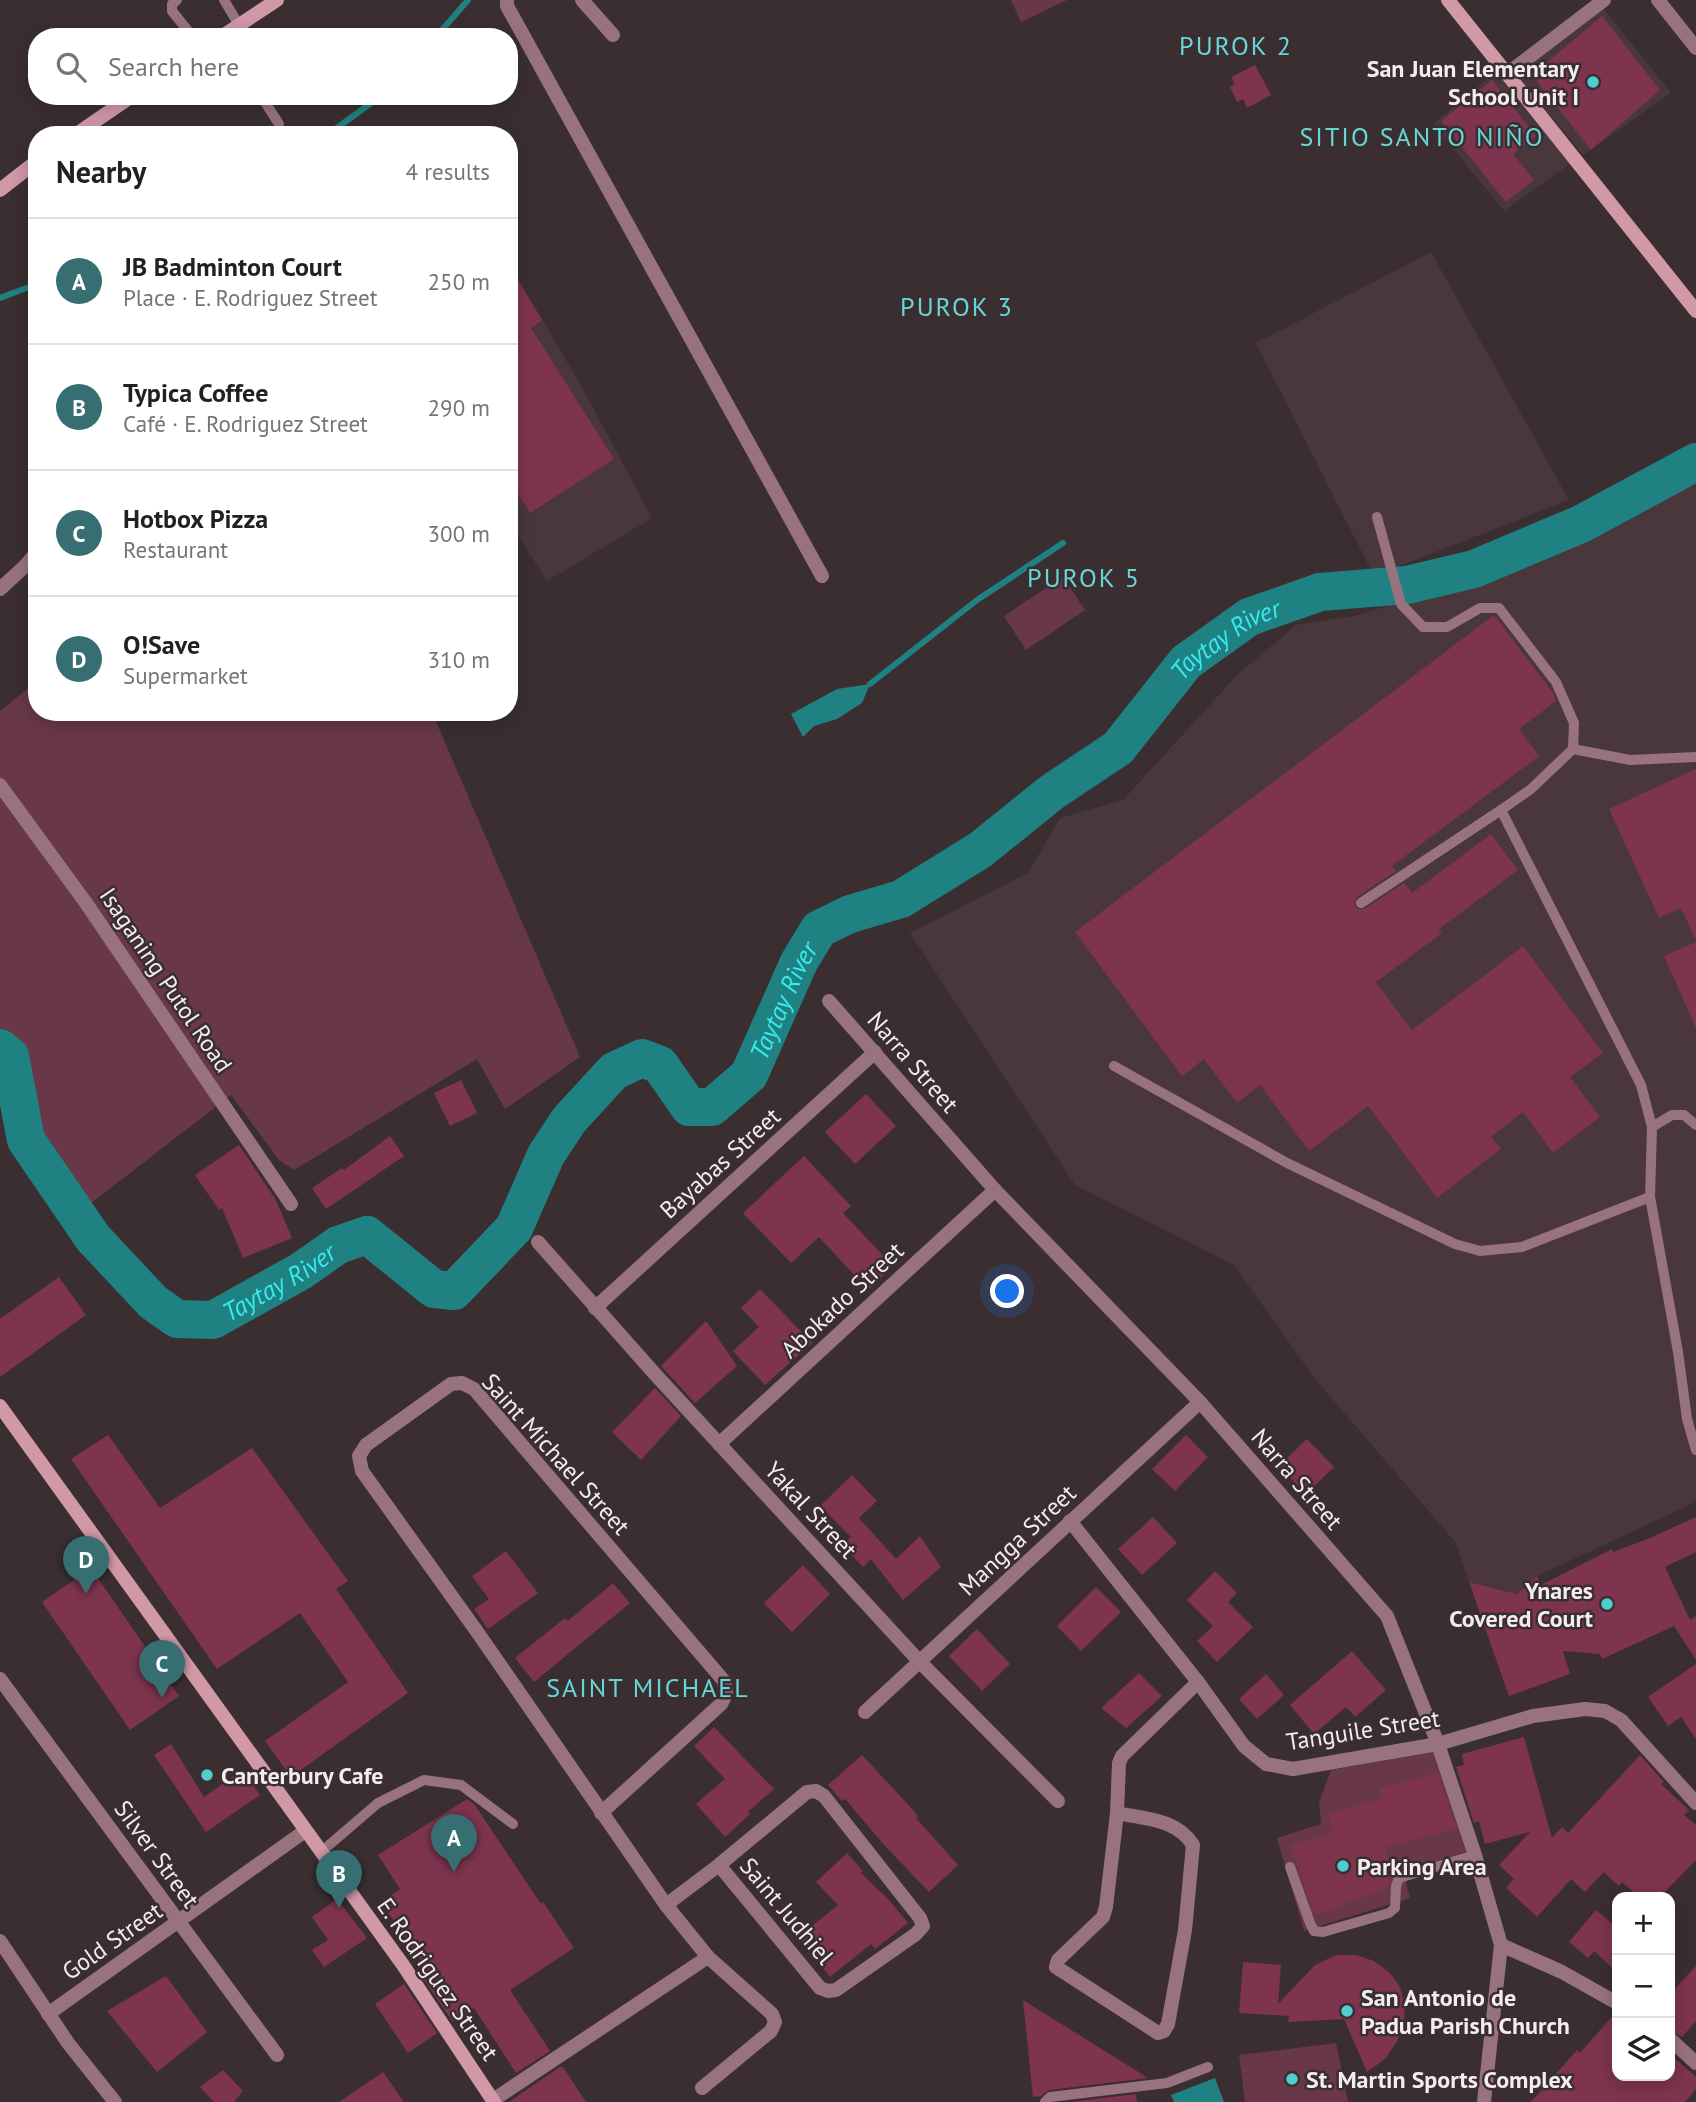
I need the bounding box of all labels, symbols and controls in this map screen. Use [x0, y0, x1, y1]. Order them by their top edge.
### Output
search box [28, 28, 518, 105]
district label: PUROK 2 [1179, 29, 1293, 62]
icon: search [52, 48, 90, 86]
text: Search here [108, 50, 239, 83]
place label: San Juan Elementary School Unit I [1367, 53, 1580, 112]
marker: San Juan Elementary School Unit I [1585, 74, 1601, 90]
district label: SITIO SANTO NIÑO [1300, 120, 1544, 153]
text: Nearby [56, 152, 146, 191]
text: 4 results [406, 157, 490, 186]
text: JB Badminton Court [123, 250, 342, 283]
text: A [72, 267, 86, 296]
text: 250 m [428, 267, 490, 296]
text: Place · E. Rodriguez Street [123, 283, 377, 312]
district label: PUROK 3 [900, 290, 1014, 323]
text: Typica Coffee [123, 376, 268, 409]
text: B [72, 393, 86, 422]
text: 290 m [428, 393, 490, 422]
text: Café · E. Rodriguez Street [123, 409, 368, 438]
text: Hotbox Pizza [123, 502, 268, 535]
text: C [73, 519, 85, 548]
text: 300 m [428, 519, 490, 548]
text: Restaurant [123, 535, 228, 564]
district label: PUROK 5 [1027, 561, 1141, 594]
water label: Taytay River [1162, 590, 1286, 686]
text: O!Save [123, 628, 200, 661]
text: D [72, 645, 86, 674]
text: 310 m [428, 645, 490, 674]
text: Supermarket [123, 661, 248, 690]
street label: Isaganing Putol Road [93, 882, 239, 1078]
water label: Taytay River [741, 934, 825, 1065]
street label: Narra Street [861, 1005, 965, 1119]
street label: Bayabas Street [653, 1101, 787, 1225]
water label: Taytay River [216, 1235, 343, 1328]
street label: Abokado Street [774, 1235, 910, 1365]
your location [990, 1274, 1024, 1308]
street label: Saint Michael Street [475, 1367, 637, 1541]
street label: Narra Street [1245, 1422, 1349, 1536]
street label: Yakal Street [758, 1455, 864, 1565]
street label: Mangga Street [952, 1478, 1082, 1602]
pin: D [63, 1536, 109, 1594]
place label: Ynares Covered Court [1449, 1575, 1594, 1634]
marker: Ynares Covered Court [1599, 1596, 1615, 1612]
pin: C [139, 1640, 185, 1698]
district label: SAINT MICHAEL [546, 1671, 750, 1704]
street label: Tanguile Street [1284, 1703, 1442, 1757]
place label: Canterbury Cafe [221, 1760, 383, 1791]
marker: Canterbury Cafe [199, 1767, 215, 1783]
street label: Silver Street [108, 1794, 206, 1914]
pin: A [431, 1814, 477, 1872]
pin: B [316, 1850, 362, 1908]
street label: Saint Judhiel [733, 1851, 841, 1971]
place label: Parking Area [1357, 1851, 1487, 1882]
marker: Parking Area [1335, 1858, 1351, 1874]
street label: E. Rodriguez Street [370, 1892, 506, 2066]
map controls [1612, 1892, 1675, 2081]
button: + [1612, 1892, 1675, 1955]
street label: Gold Street [56, 1895, 168, 1987]
button: − [1612, 1955, 1675, 2018]
place label: San Antonio de Padua Parish Church [1361, 1982, 1570, 2041]
marker: San Antonio de Padua Parish Church [1339, 2003, 1355, 2019]
button: layers [1612, 2018, 1675, 2081]
place label: St. Martin Sports Complex [1306, 2064, 1573, 2095]
marker: St. Martin Sports Complex [1284, 2071, 1300, 2087]

